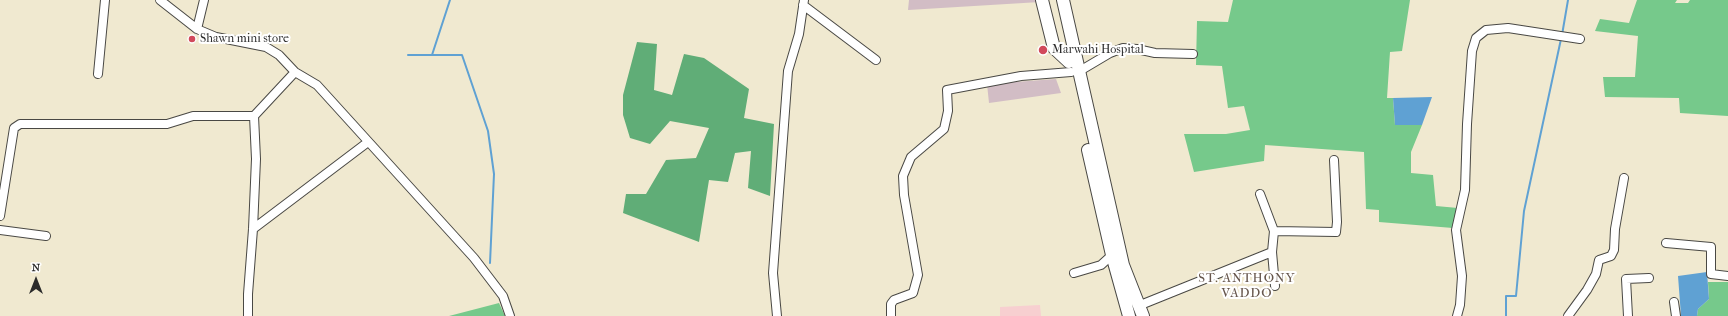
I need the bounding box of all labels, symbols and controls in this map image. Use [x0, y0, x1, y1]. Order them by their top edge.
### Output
place label: Shawn mini store [200, 32, 289, 46]
marker: Shawn mini store [187, 34, 197, 44]
place label: Marwahi Hospital [1052, 43, 1144, 57]
marker: Marwahi Hospital [1037, 44, 1049, 56]
north arrow [16, 260, 56, 300]
text: N [32, 261, 40, 274]
district label: ST. ANTHONY VADDO [1198, 271, 1296, 302]

